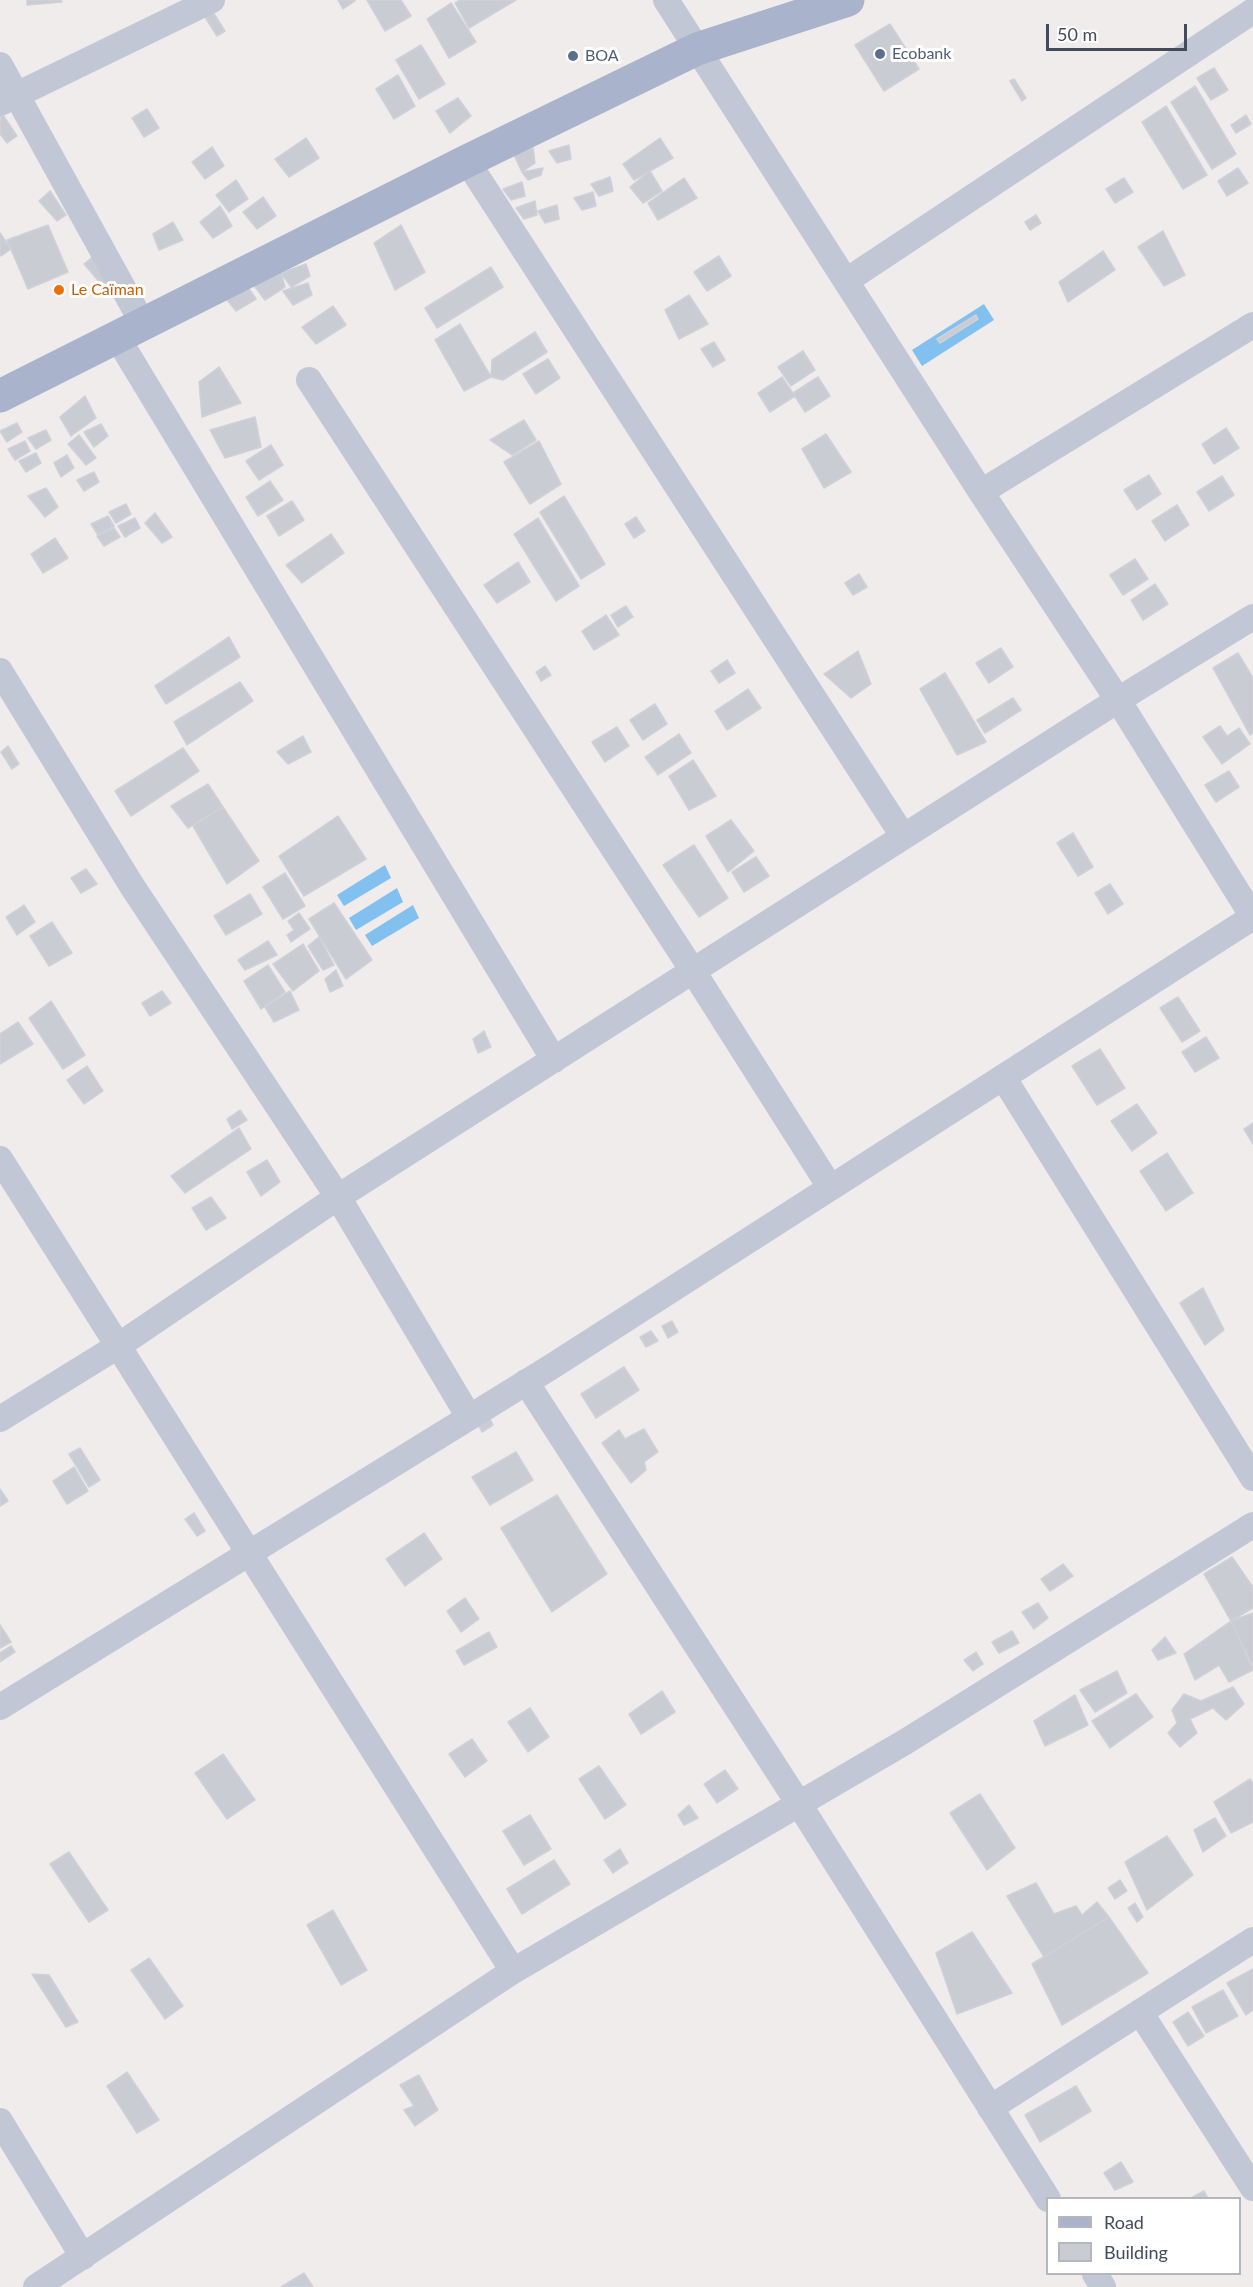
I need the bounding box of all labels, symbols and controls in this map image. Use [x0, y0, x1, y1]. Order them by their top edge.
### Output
scale bar [1049, 12, 1190, 50]
text: 50 m [1057, 23, 1097, 45]
place label: Ecobank [892, 44, 951, 64]
place label: BOA [585, 46, 619, 66]
marker: Ecobank [873, 47, 887, 61]
marker: BOA [566, 49, 580, 63]
place label: Le Caïman [71, 280, 144, 300]
marker: Le Caïman [52, 283, 66, 297]
legend [1046, 2197, 1241, 2275]
text: Road [1104, 2211, 1144, 2233]
text: Building [1104, 2241, 1168, 2263]

